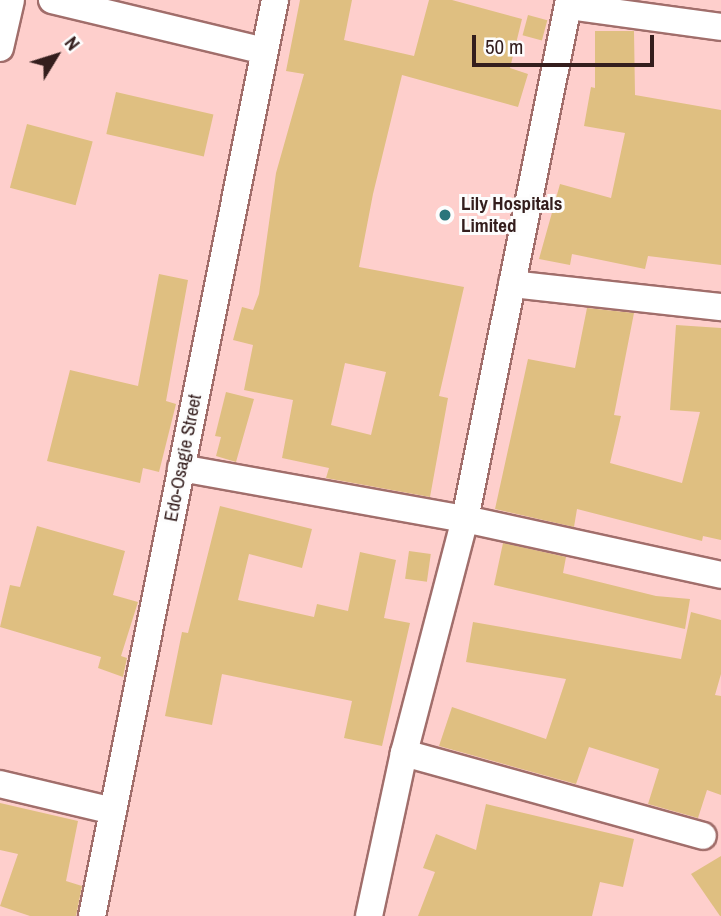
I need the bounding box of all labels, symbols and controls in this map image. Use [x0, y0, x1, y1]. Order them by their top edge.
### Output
north arrow [21, 21, 91, 91]
scale bar [476, 21, 658, 65]
text: N [59, 31, 86, 56]
text: 50 m [485, 32, 523, 61]
place label: Lily Hospitals Limited [461, 193, 562, 237]
marker: Lily Hospitals Limited [435, 205, 455, 225]
street label: Edo-Osagie Street [159, 392, 207, 524]

